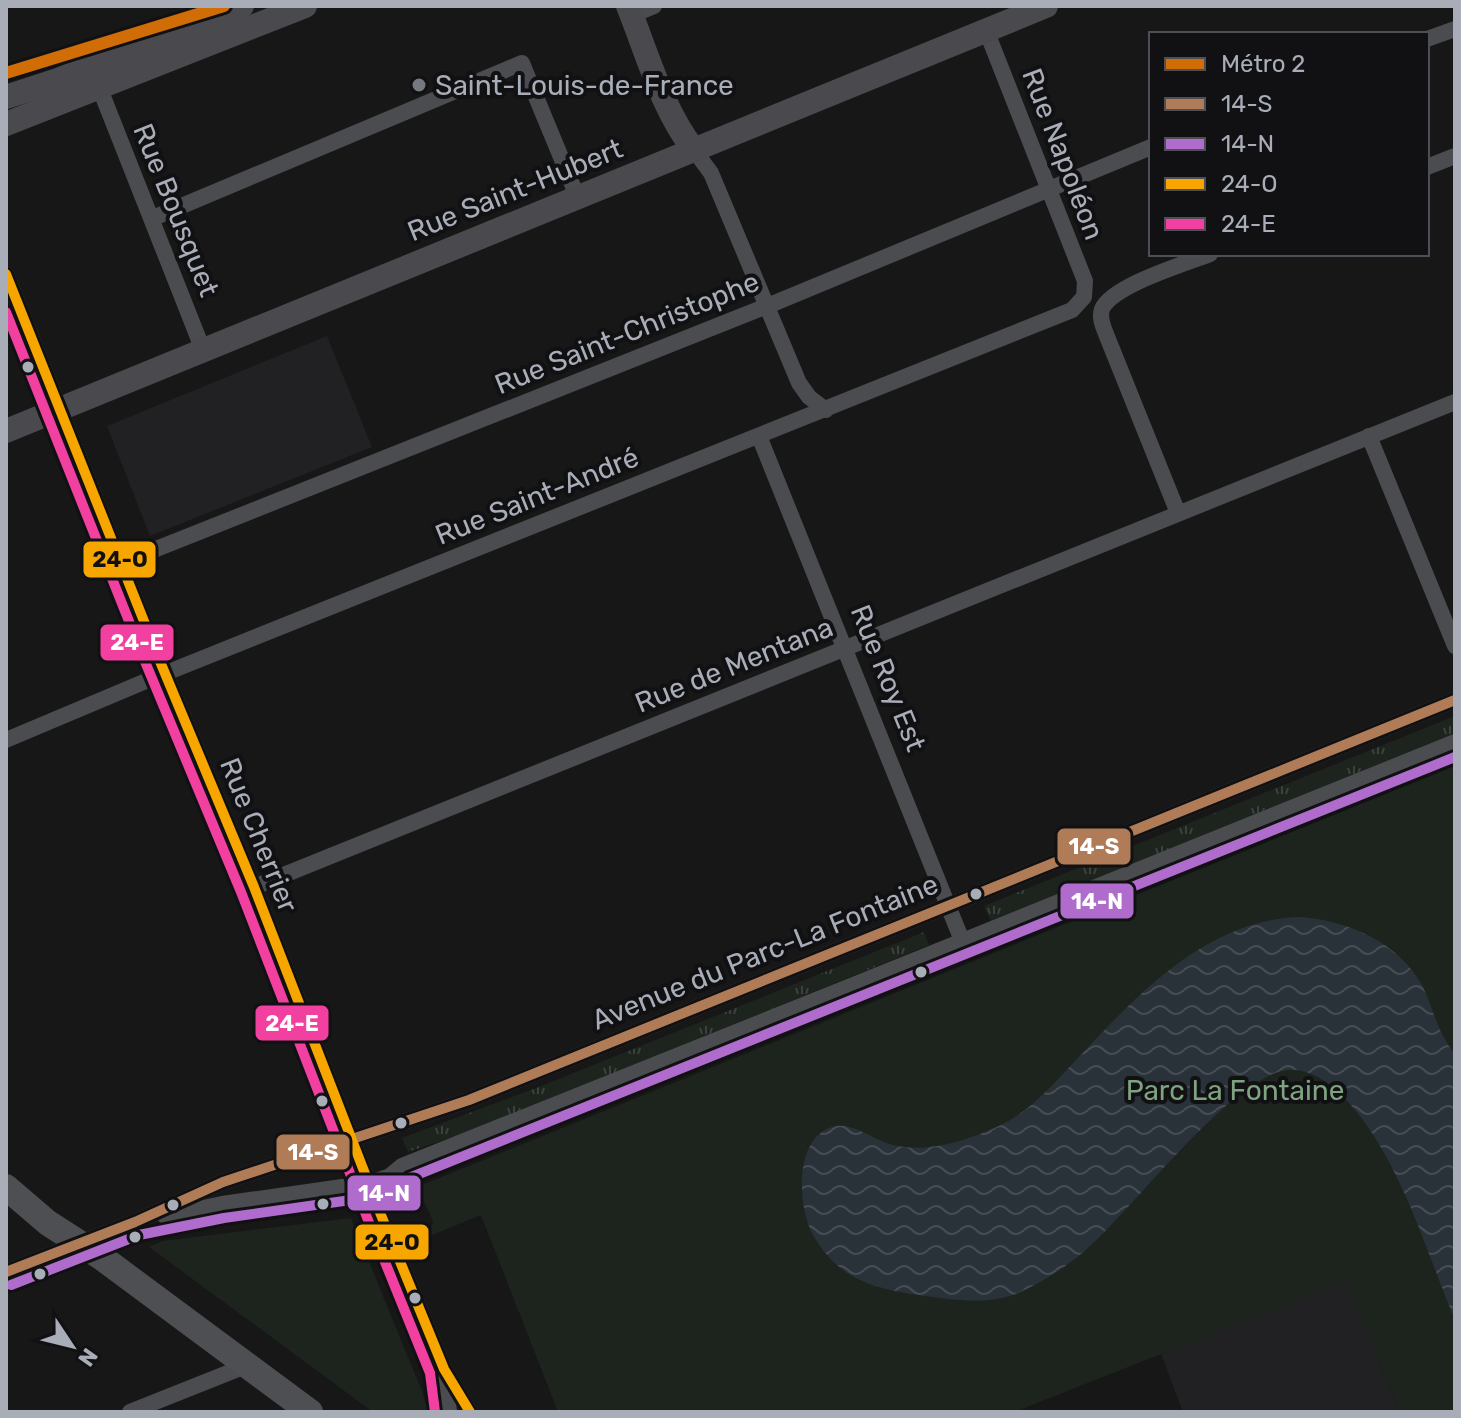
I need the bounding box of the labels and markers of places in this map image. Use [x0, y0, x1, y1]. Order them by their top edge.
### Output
place label: Saint-Louis-de-France [435, 69, 734, 102]
marker: Saint-Louis-de-France [410, 76, 428, 94]
unlabelled marker [20, 359, 36, 375]
unlabelled marker [968, 886, 984, 902]
unlabelled marker [913, 964, 929, 980]
unlabelled marker [314, 1093, 330, 1109]
unlabelled marker [393, 1115, 409, 1131]
unlabelled marker [315, 1196, 331, 1212]
unlabelled marker [165, 1197, 181, 1213]
unlabelled marker [127, 1229, 143, 1245]
unlabelled marker [32, 1266, 48, 1282]
unlabelled marker [407, 1290, 423, 1306]

